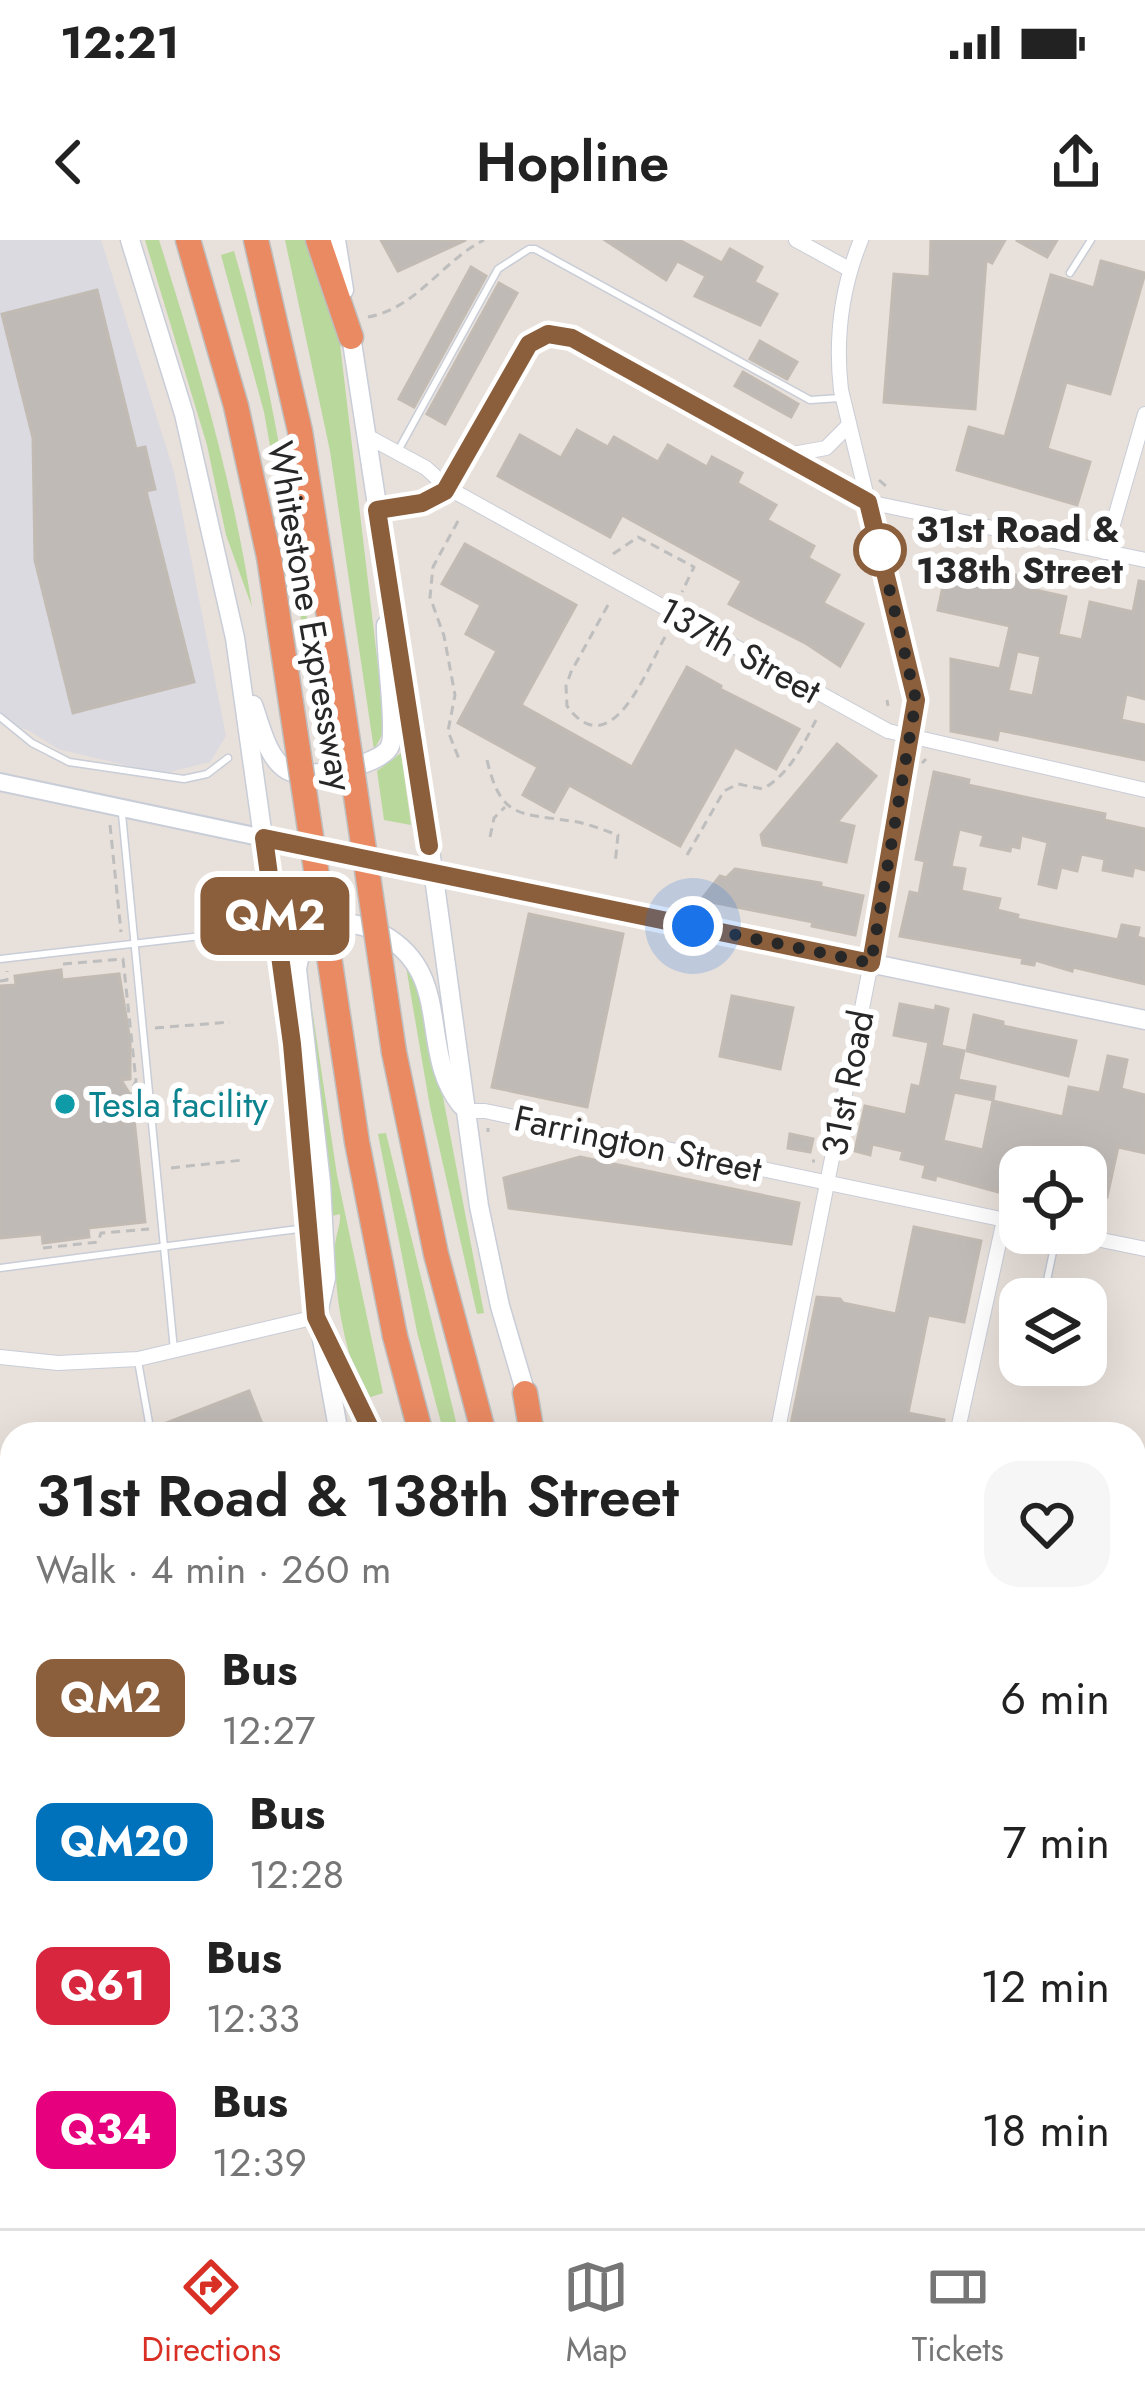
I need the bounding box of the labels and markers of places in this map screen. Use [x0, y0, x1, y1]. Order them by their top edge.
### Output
place label: 31st Road & 138th Street [916, 503, 1123, 596]
marker: 31st Road & 138th Street [855, 525, 905, 575]
place label: Tesla facility [89, 1078, 268, 1130]
marker: Tesla facility [52, 1091, 78, 1117]

